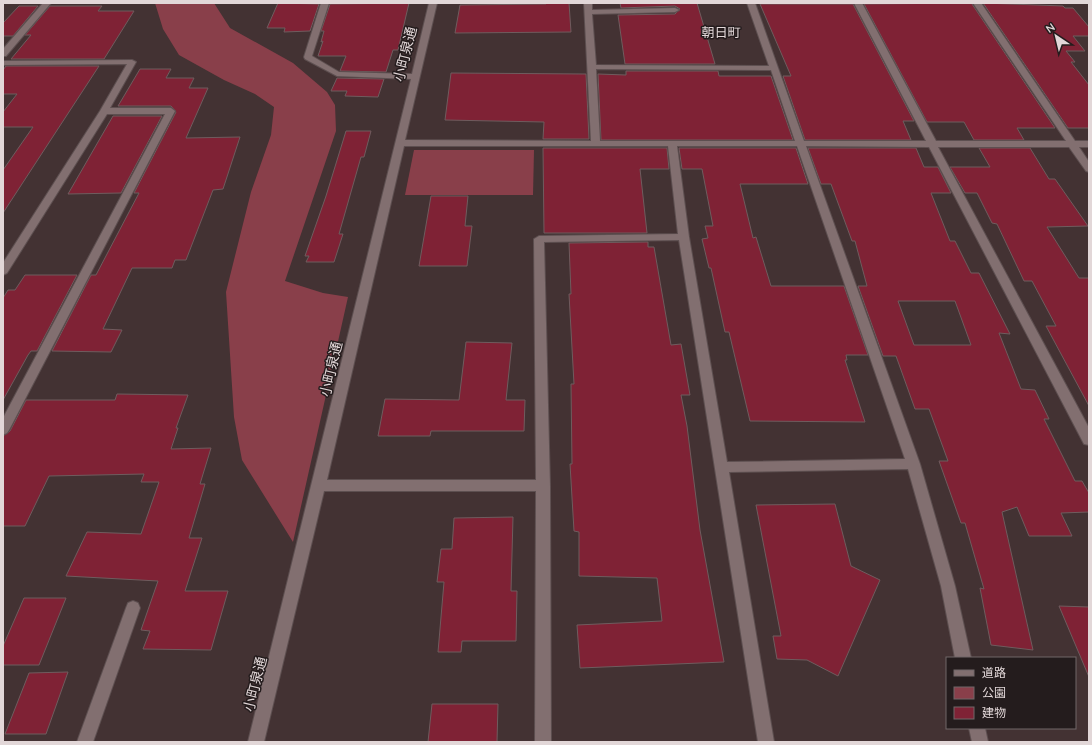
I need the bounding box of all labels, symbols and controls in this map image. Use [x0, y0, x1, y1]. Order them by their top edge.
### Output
north arrow [1036, 16, 1076, 56]
text: N [1043, 20, 1058, 36]
district label: 朝日町 [701, 24, 741, 40]
street label: 小町泉通 [389, 25, 421, 83]
street label: 小町泉通 [316, 340, 346, 398]
street label: 小町泉通 [239, 655, 271, 713]
legend [946, 657, 1076, 729]
text: 道路 [982, 665, 1006, 680]
text: 公園 [982, 685, 1006, 700]
text: 建物 [982, 705, 1006, 720]

